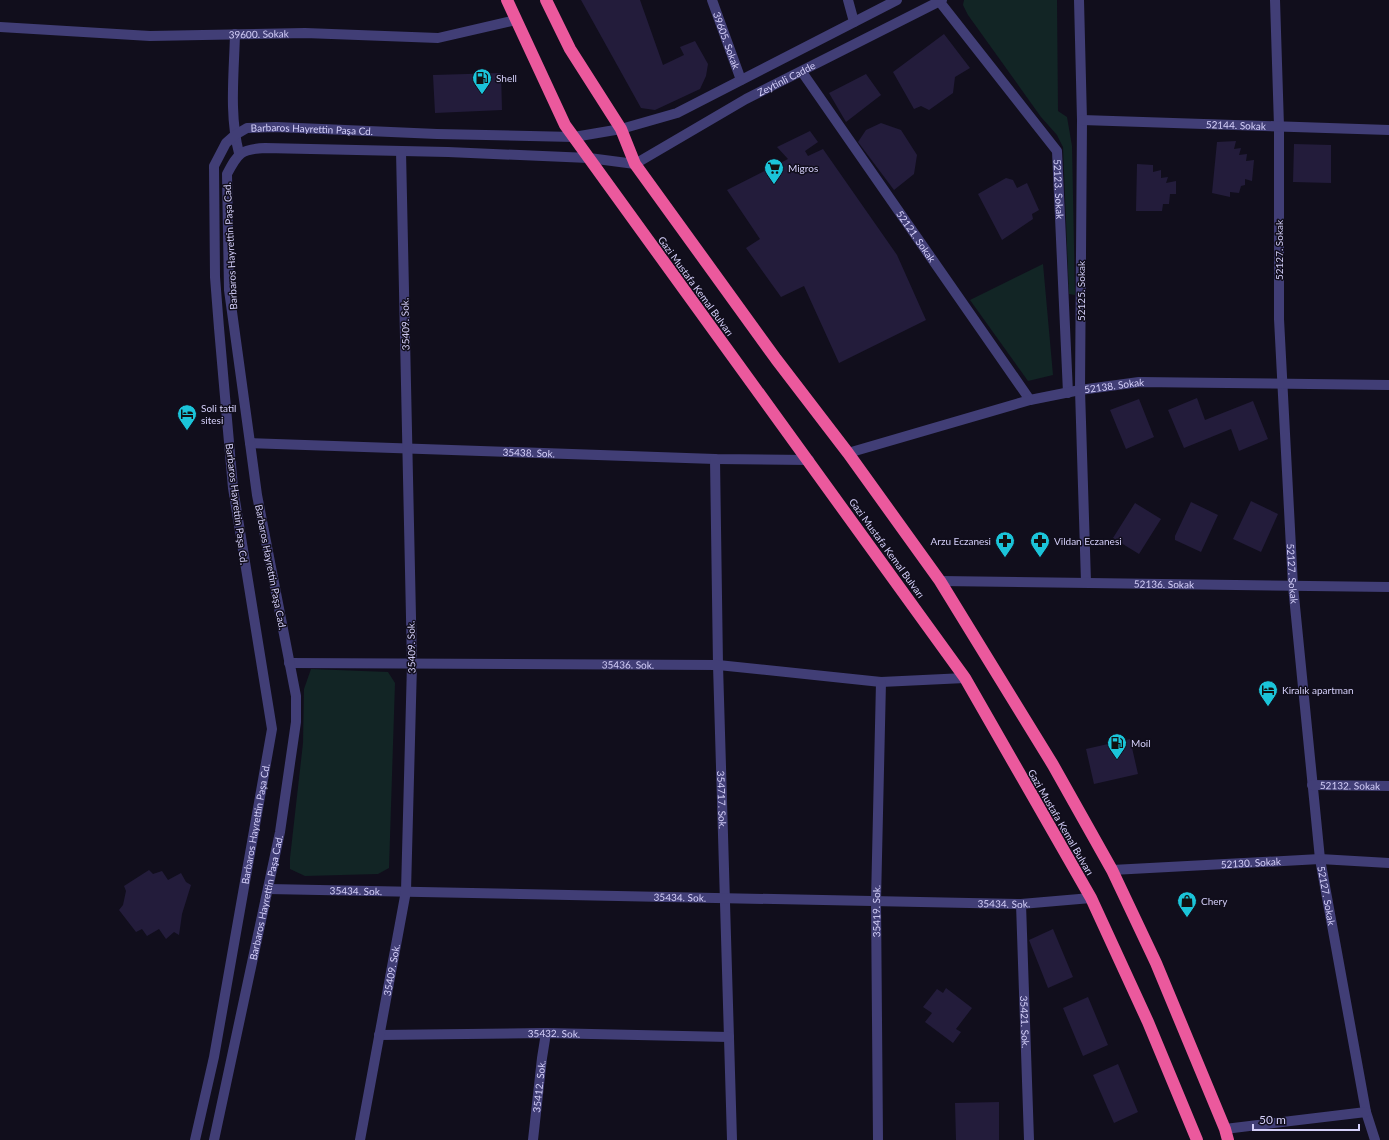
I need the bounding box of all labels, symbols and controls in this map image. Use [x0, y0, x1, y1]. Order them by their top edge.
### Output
street label: 39605. Sokak [711, 10, 743, 72]
street label: 39600. Sokak [228, 27, 290, 40]
street label: Zeytinli Cadde [755, 59, 817, 98]
fuel station icon: Shell [471, 67, 493, 95]
place label: Shell [496, 72, 517, 84]
street label: 52144. Sokak [1206, 118, 1267, 132]
street label: Barbaros Hayrettin Paşa Cd. [250, 121, 373, 137]
supermarket icon: Migros [763, 157, 785, 185]
street label: 52123. Sokak [1051, 159, 1066, 220]
place label: Migros [788, 162, 818, 174]
street label: Barbaros Hayrettin Paşa Cad. [221, 182, 239, 310]
street label: 52121. Sokak [894, 208, 939, 265]
street label: 52127. Sokak [1273, 219, 1285, 280]
street label: Gazi Mustafa Kemal Bulvarı [656, 234, 736, 338]
street label: 52125. Sokak [1075, 260, 1087, 321]
street label: 35409. Sok. [399, 298, 411, 350]
street label: 52138. Sokak [1083, 376, 1145, 395]
place label: Soli tatil sitesi [201, 402, 236, 426]
hotel icon: Soli tatil sitesi [176, 403, 198, 431]
street label: Barbaros Hayrettin Paşa Cd. [224, 443, 250, 565]
street label: 35438. Sok. [502, 446, 555, 459]
street label: Gazi Mustafa Kemal Bulvarı [847, 496, 927, 600]
street label: Barbaros Hayrettin Paşa Cad. [253, 503, 289, 631]
pharmacy icon: Arzu Eczanesi [994, 530, 1016, 558]
pharmacy icon: Vildan Eczanesi [1029, 530, 1051, 558]
place label: Arzu Eczanesi [931, 535, 991, 547]
place label: Vildan Eczanesi [1054, 535, 1122, 547]
street label: 52127. Sokak [1285, 543, 1301, 605]
street label: 52136. Sokak [1134, 578, 1195, 590]
street label: 35409. Sok. [405, 621, 417, 673]
street label: 35436. Sok. [602, 658, 654, 671]
hotel icon: Kiralık apartman [1257, 679, 1279, 707]
place label: Kiralık apartman [1282, 684, 1354, 696]
fuel station icon: Moil [1106, 732, 1128, 760]
place label: Moil [1131, 737, 1151, 749]
street label: Barbaros Hayrettin Paşa Cd. [239, 762, 272, 885]
street label: Gazi Mustafa Kemal Bulvarı [1026, 767, 1096, 877]
street label: 354717. Sok. [715, 771, 729, 829]
street label: 52132. Sokak [1320, 779, 1381, 792]
street label: Barbaros Hayrettin Paşa Cad. [247, 834, 285, 961]
street label: 52130. Sokak [1220, 855, 1282, 870]
street label: 52127. Sokak [1315, 865, 1338, 927]
street label: 35434. Sok. [330, 884, 382, 897]
street label: 35419. Sok. [870, 885, 882, 937]
shop icon: Chery [1176, 890, 1198, 918]
street label: 35434. Sok. [654, 891, 706, 904]
place label: Chery [1201, 895, 1228, 907]
street label: 35434. Sok. [977, 897, 1031, 910]
street label: 35409. Sok. [381, 943, 402, 997]
street label: 35421. Sok. [1018, 995, 1032, 1048]
street label: 35432. Sok. [528, 1027, 580, 1040]
street label: 35412. Sok. [530, 1060, 548, 1113]
scale bar [1253, 1106, 1359, 1132]
text: 50 m [1259, 1112, 1286, 1127]

